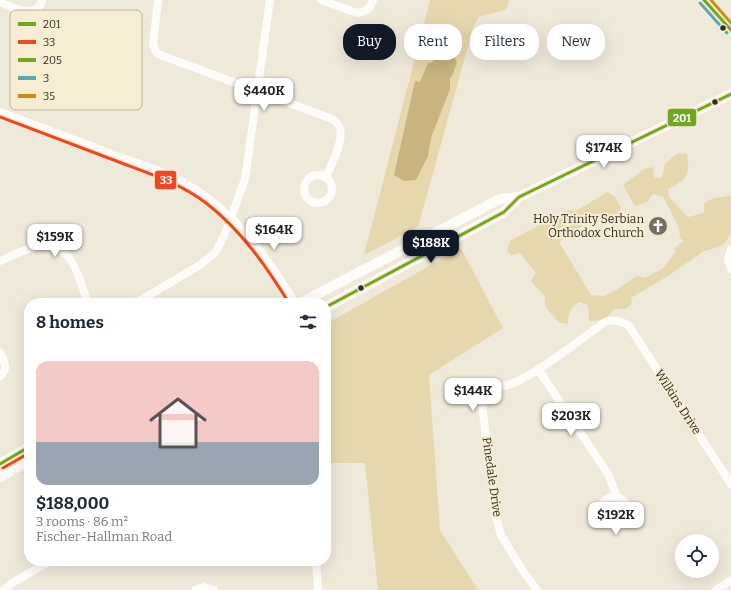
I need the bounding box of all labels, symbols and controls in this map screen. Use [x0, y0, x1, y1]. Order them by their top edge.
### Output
legend [10, 10, 142, 110]
text: 201 [43, 18, 61, 31]
unlabelled marker [718, 23, 728, 33]
chip: Buy [343, 24, 396, 60]
chip: Rent [404, 24, 462, 60]
chip: Filters [470, 24, 539, 60]
chip: New [547, 24, 605, 60]
text: 33 [43, 36, 55, 49]
text: 205 [43, 54, 62, 67]
text: 3 [43, 72, 49, 85]
pin: $440K [236, 78, 292, 112]
text: $440K [243, 83, 285, 98]
text: 35 [43, 90, 55, 103]
unlabelled marker [710, 97, 720, 107]
line badge: 201 [667, 108, 697, 127]
text: 201 [673, 112, 691, 125]
pin: $174K [576, 135, 632, 169]
text: $174K [585, 140, 623, 155]
line badge: 33 [154, 170, 177, 190]
text: 33 [160, 174, 172, 187]
place label: Holy Trinity Serbian Orthodox Church [533, 212, 645, 240]
church icon: Holy Trinity Serbian Orthodox Church [647, 215, 669, 237]
pin: $164K [246, 217, 302, 251]
text: $164K [255, 222, 293, 237]
pin: $159K [27, 224, 83, 258]
text: $159K [36, 229, 74, 244]
pin: $188K [403, 230, 459, 264]
text: $188K [412, 235, 450, 250]
unlabelled marker [356, 283, 366, 293]
icon: filters [297, 311, 319, 333]
text: 8 homes [36, 312, 104, 333]
street label: Wilkins Drive [652, 367, 704, 437]
pin: $144K [445, 378, 501, 412]
text: $144K [454, 383, 492, 398]
icon: home [142, 387, 214, 459]
pin: $203K [543, 403, 599, 437]
text: $203K [551, 408, 591, 423]
street label: Pinedale Drive [479, 436, 505, 518]
text: $188,000 [36, 493, 109, 514]
pin: $192K [588, 502, 644, 536]
text: $192K [597, 507, 635, 522]
text: 3 rooms · 86 m² [36, 514, 128, 529]
text: Fischer-Hallman Road [36, 529, 172, 544]
map controls [675, 534, 719, 578]
button: locate [675, 534, 719, 578]

